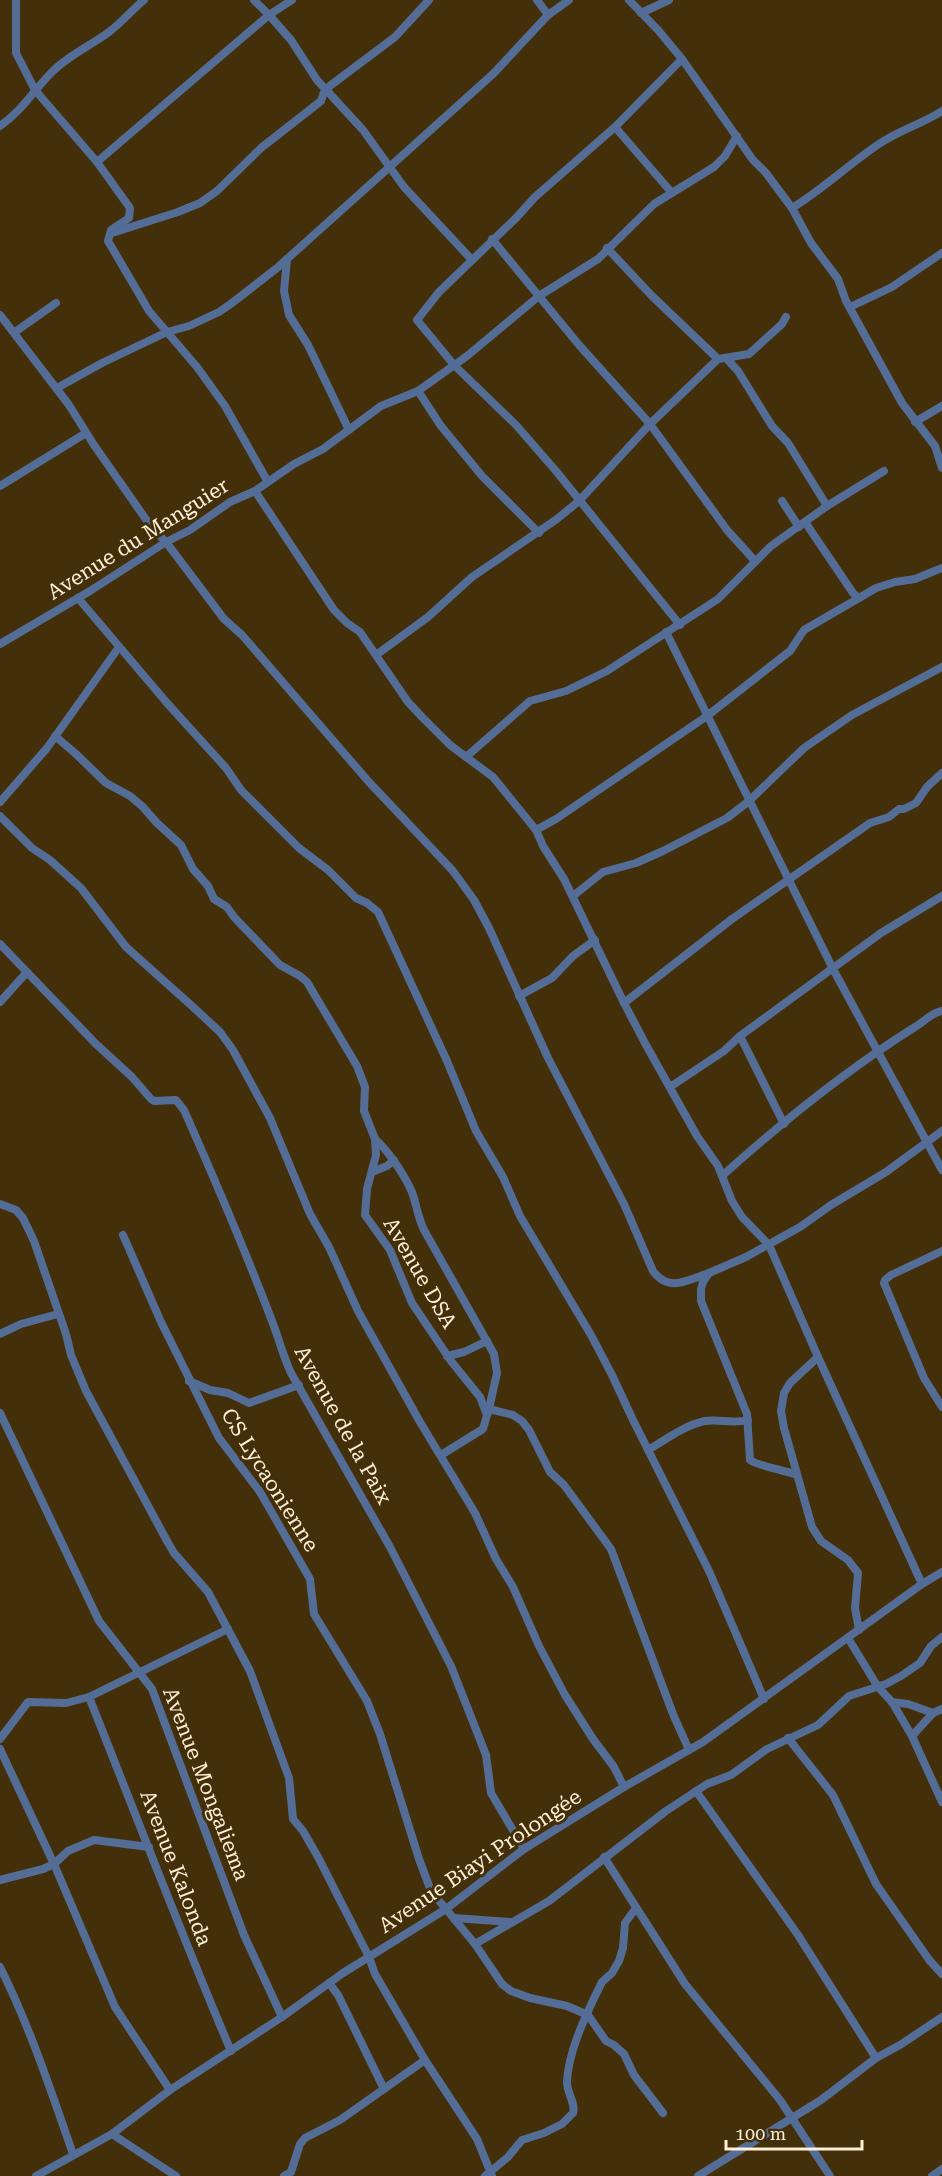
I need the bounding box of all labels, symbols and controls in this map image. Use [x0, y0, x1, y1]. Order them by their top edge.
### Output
street label: Avenue du Manguier [43, 473, 233, 605]
street label: Avenue DSA [379, 1213, 462, 1333]
street label: Avenue de la Paix [290, 1342, 396, 1508]
street label: CS Lycaonienne [216, 1404, 324, 1556]
street label: Avenue Mongaliema [158, 1684, 254, 1885]
street label: Avenue Biayi Prolongée [374, 1784, 586, 1938]
street label: Avenue Kalonda [135, 1787, 217, 1950]
scale bar [726, 2113, 862, 2151]
text: 100 m [735, 2123, 786, 2144]

